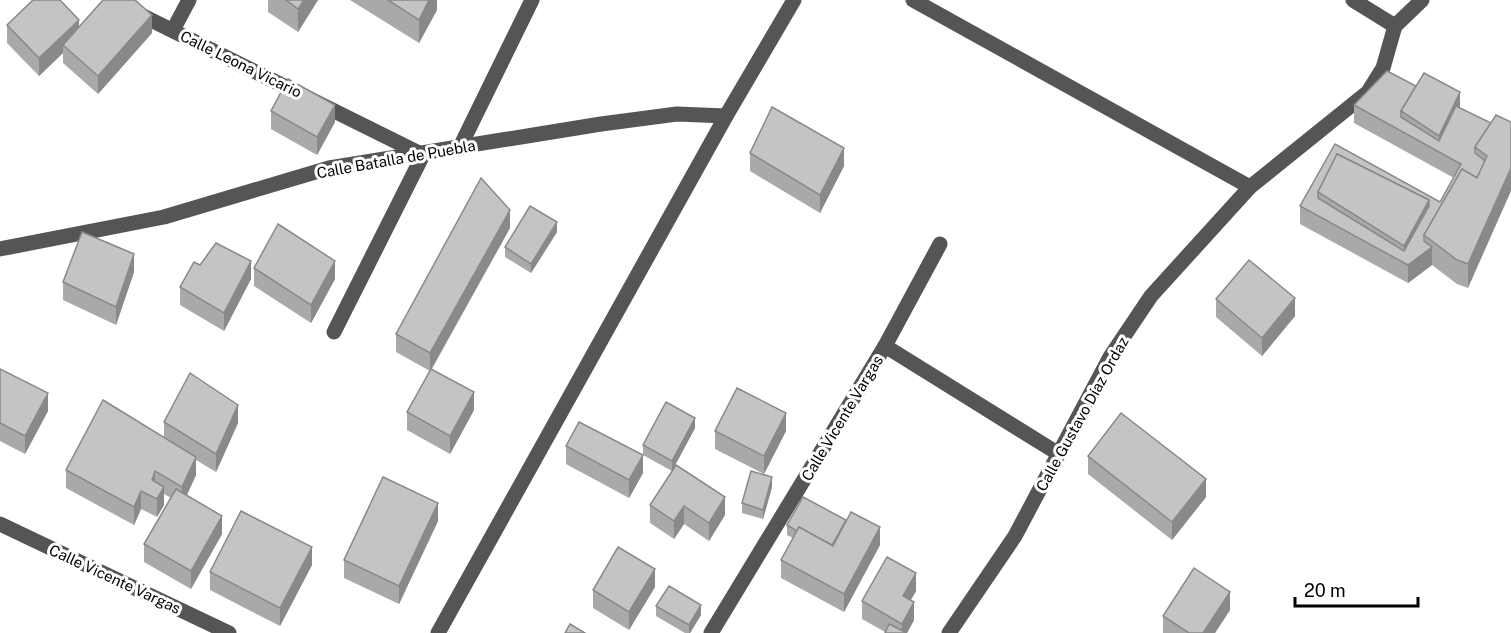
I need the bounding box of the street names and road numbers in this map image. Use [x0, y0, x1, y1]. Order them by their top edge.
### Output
street label: Calle Leona Vicario [178, 27, 304, 101]
street label: Calle Batalla de Puebla [315, 137, 477, 181]
street label: Calle Gustavo Díaz Ordaz [1032, 334, 1132, 494]
street label: Calle Vicente Vargas [798, 352, 886, 484]
street label: Calle Vicente Vargas [47, 541, 183, 617]

